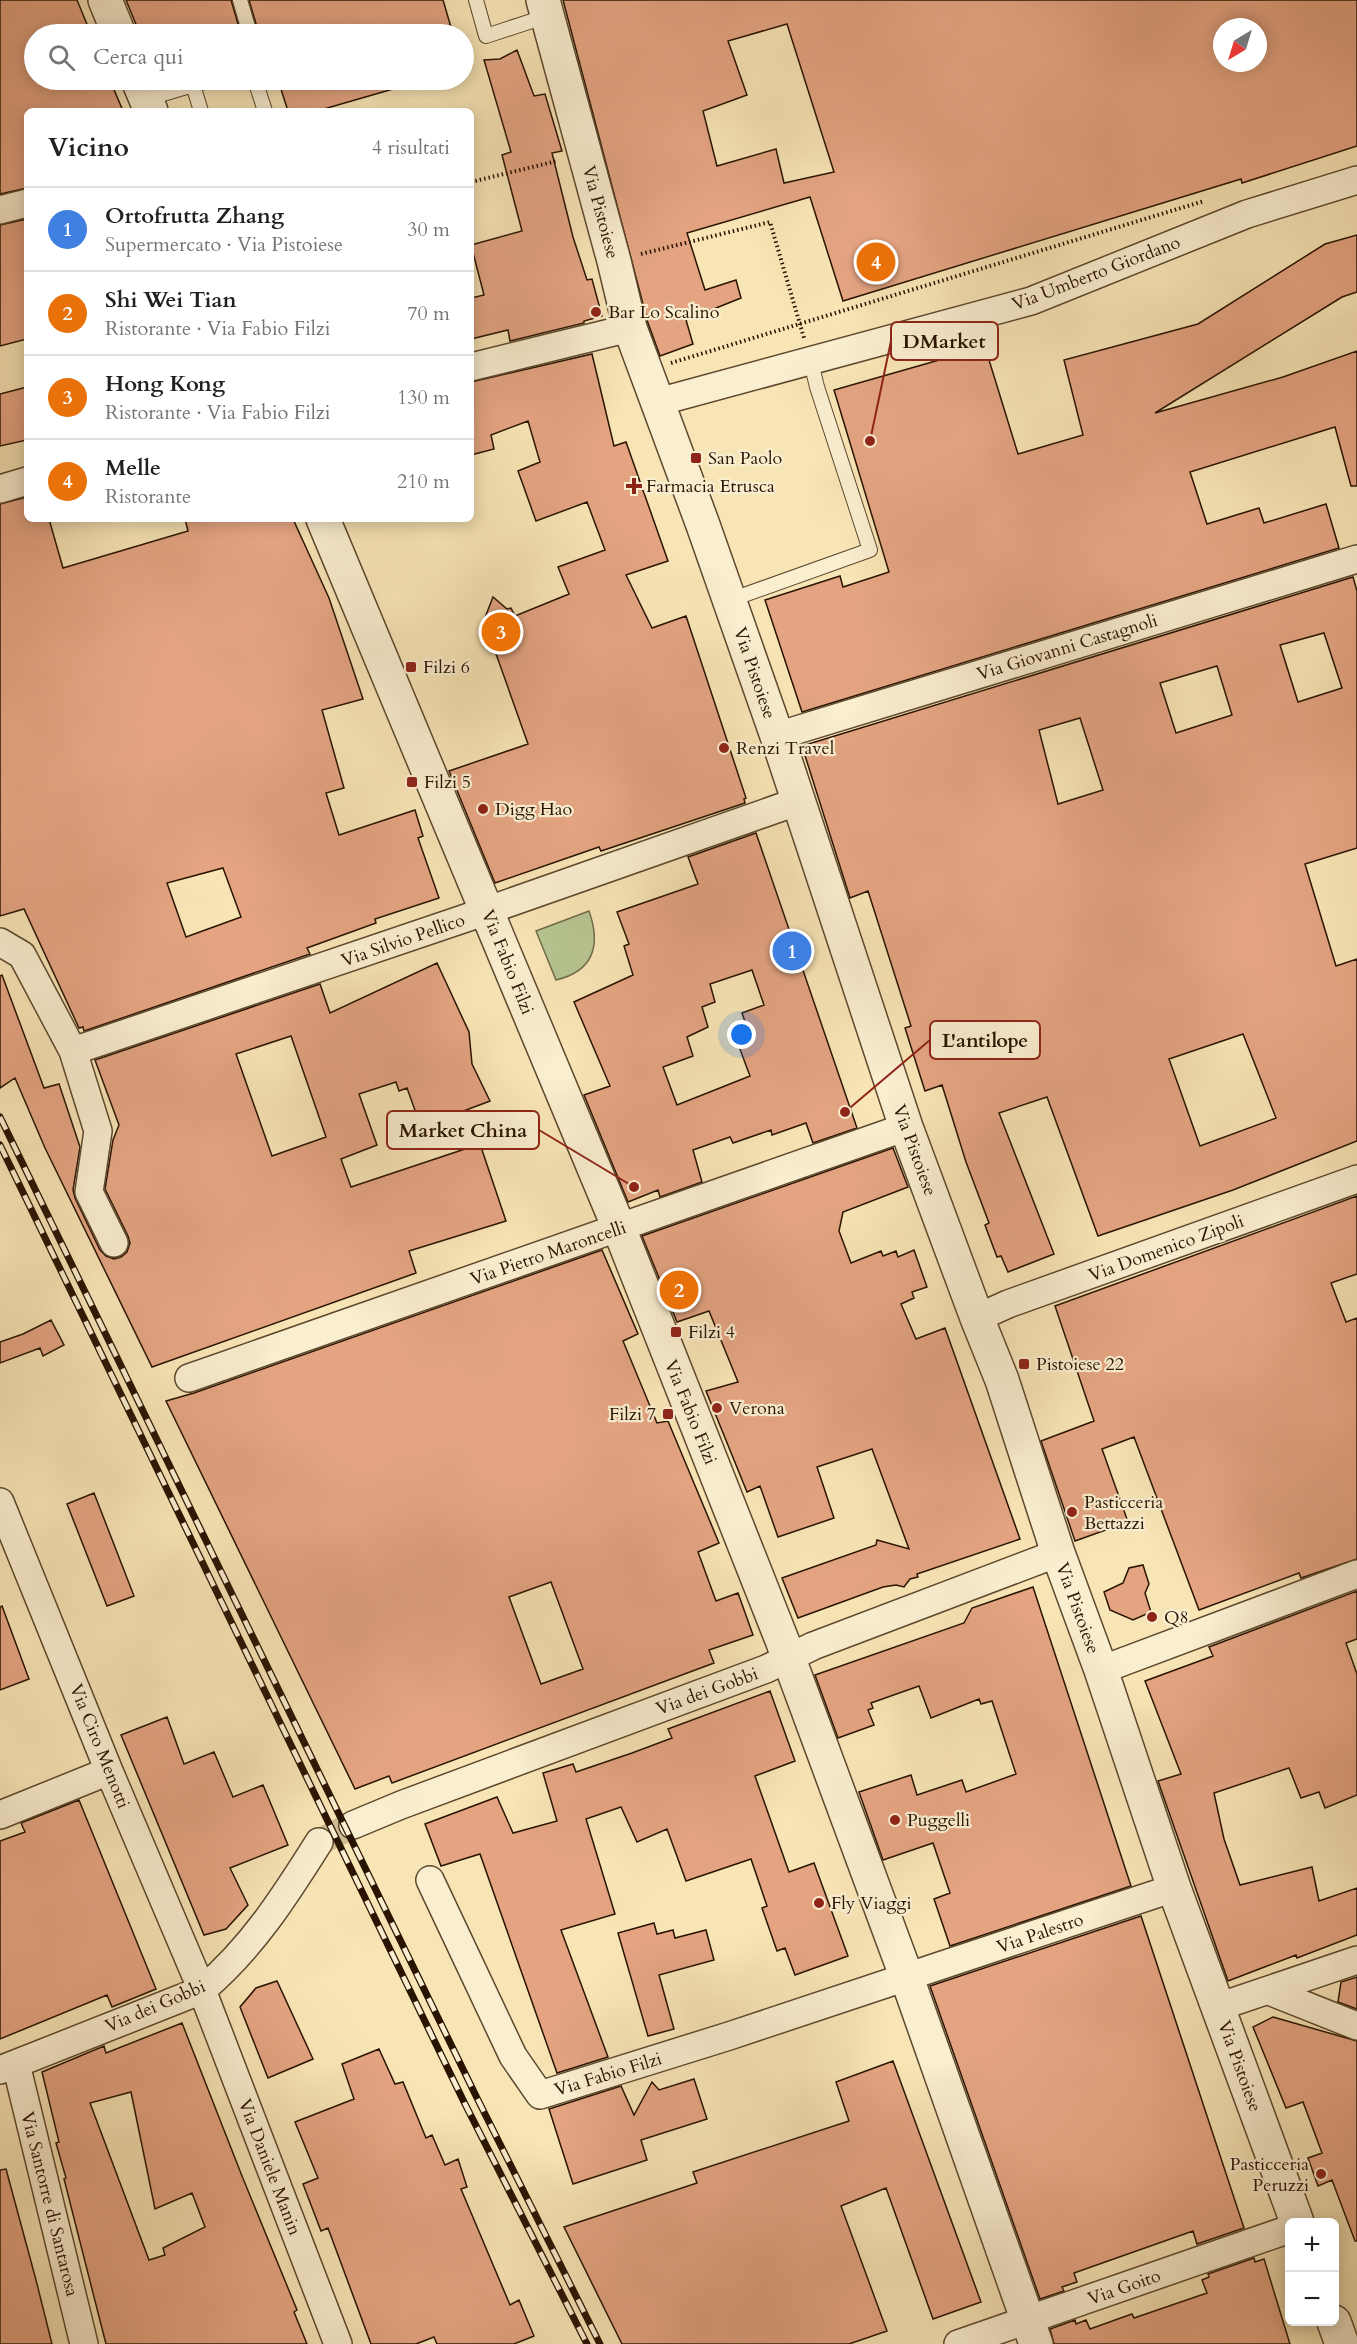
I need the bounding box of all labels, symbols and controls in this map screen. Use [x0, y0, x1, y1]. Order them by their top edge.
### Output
north arrow [1213, 18, 1267, 72]
search box [24, 24, 474, 90]
icon: search [45, 41, 78, 74]
text: Cerca qui [93, 42, 183, 72]
text: Vicino [48, 130, 129, 165]
text: 4 risultati [372, 134, 450, 161]
street label: Via Pistoiese [576, 163, 625, 261]
text: Ortofrutta Zhang [105, 201, 284, 231]
text: 1 [62, 216, 73, 243]
text: 30 m [407, 216, 450, 243]
street label: Via Umberto Giordano [1008, 230, 1184, 317]
text: Supermercato · Via Pistoiese [105, 231, 343, 258]
pin: 4 [856, 240, 896, 284]
text: Shi Wei Tian [105, 285, 237, 315]
text: 2 [62, 300, 73, 327]
text: 70 m [407, 300, 450, 327]
place label: Bar Lo Scalino [608, 300, 720, 325]
marker: Bar Lo Scalino [589, 305, 603, 319]
text: Ristorante · Via Fabio Filzi [105, 315, 330, 342]
callout: DMarket [891, 322, 998, 360]
text: DMarket [903, 328, 985, 355]
text: Hong Kong [105, 369, 225, 399]
text: 3 [62, 384, 73, 411]
text: 130 m [397, 384, 450, 411]
text: Ristorante · Via Fabio Filzi [105, 399, 330, 426]
place label: San Paolo [708, 446, 783, 471]
marker: San Paolo [689, 451, 703, 465]
text: Melle [105, 453, 161, 483]
text: 4 [62, 468, 73, 495]
text: 210 m [397, 468, 450, 495]
place label: Farmacia Etrusca [646, 474, 775, 499]
marker: Farmacia Etrusca [627, 479, 641, 493]
text: Ristorante [105, 483, 191, 510]
street label: Via Giovanni Castagnoli [974, 608, 1161, 687]
pin: 3 [482, 610, 520, 654]
street label: Via Pistoiese [727, 624, 782, 722]
place label: Filzi 6 [423, 655, 470, 680]
marker: Filzi 6 [404, 660, 418, 674]
place label: Renzi Travel [736, 736, 835, 761]
marker: Renzi Travel [717, 741, 731, 755]
place label: Filzi 5 [424, 770, 471, 795]
marker: Filzi 5 [405, 775, 419, 789]
place label: Digg Hao [495, 797, 573, 822]
marker: Digg Hao [476, 802, 490, 816]
street label: Via Fabio Filzi [475, 906, 540, 1018]
street label: Via Silvio Pellico [338, 908, 469, 973]
pin: 1 [772, 928, 812, 974]
your location [727, 1020, 756, 1049]
callout: L'antilope [930, 1021, 1040, 1059]
text: L'antilope [942, 1027, 1028, 1054]
street label: Via Pistoiese [886, 1101, 943, 1199]
callout: Market China [387, 1111, 539, 1149]
text: Market China [399, 1117, 527, 1144]
street label: Via Domenico Zipoli [1085, 1209, 1247, 1288]
street label: Via Pietro Maroncelli [467, 1215, 630, 1292]
pin: 2 [660, 1268, 698, 1312]
place label: Filzi 4 [688, 1320, 735, 1345]
marker: Filzi 4 [669, 1325, 683, 1339]
place label: Pistoiese 22 [1036, 1352, 1124, 1377]
street label: Via Fabio Filzi [658, 1356, 723, 1468]
marker: Pistoiese 22 [1017, 1357, 1031, 1371]
place label: Verona [729, 1396, 785, 1421]
marker: Verona [710, 1401, 724, 1415]
place label: Filzi 7 [609, 1402, 656, 1427]
marker: Filzi 7 [661, 1407, 675, 1421]
place label: Pasticceria Bettazzi [1084, 1490, 1163, 1536]
marker: Pasticceria Bettazzi [1065, 1505, 1079, 1519]
street label: Via Pistoiese [1049, 1559, 1106, 1657]
place label: Q8 [1164, 1605, 1189, 1630]
marker: Q8 [1145, 1610, 1159, 1624]
street label: Via dei Gobbi [653, 1661, 762, 1722]
street label: Via Ciro Menotti [63, 1680, 136, 1812]
place label: Puggelli [907, 1808, 970, 1833]
marker: Puggelli [888, 1813, 902, 1827]
place label: Fly Viaggi [831, 1891, 912, 1916]
marker: Fly Viaggi [812, 1896, 826, 1910]
street label: Via Palestro [994, 1907, 1087, 1960]
street label: Via dei Gobbi [101, 1974, 209, 2039]
street label: Via Pistoiese [1211, 2017, 1268, 2115]
street label: Via Fabio Filzi [551, 2046, 665, 2103]
street label: Via Daniele Manin [232, 2095, 307, 2240]
street label: Via Santorre di Santarosa [14, 2109, 85, 2299]
place label: Pasticceria Peruzzi [1230, 2152, 1309, 2198]
marker: Pasticceria Peruzzi [1314, 2167, 1328, 2181]
map controls [1285, 2218, 1339, 2326]
button: + [1285, 2218, 1339, 2272]
street label: Via Goito [1084, 2263, 1164, 2312]
button: − [1285, 2272, 1339, 2326]

